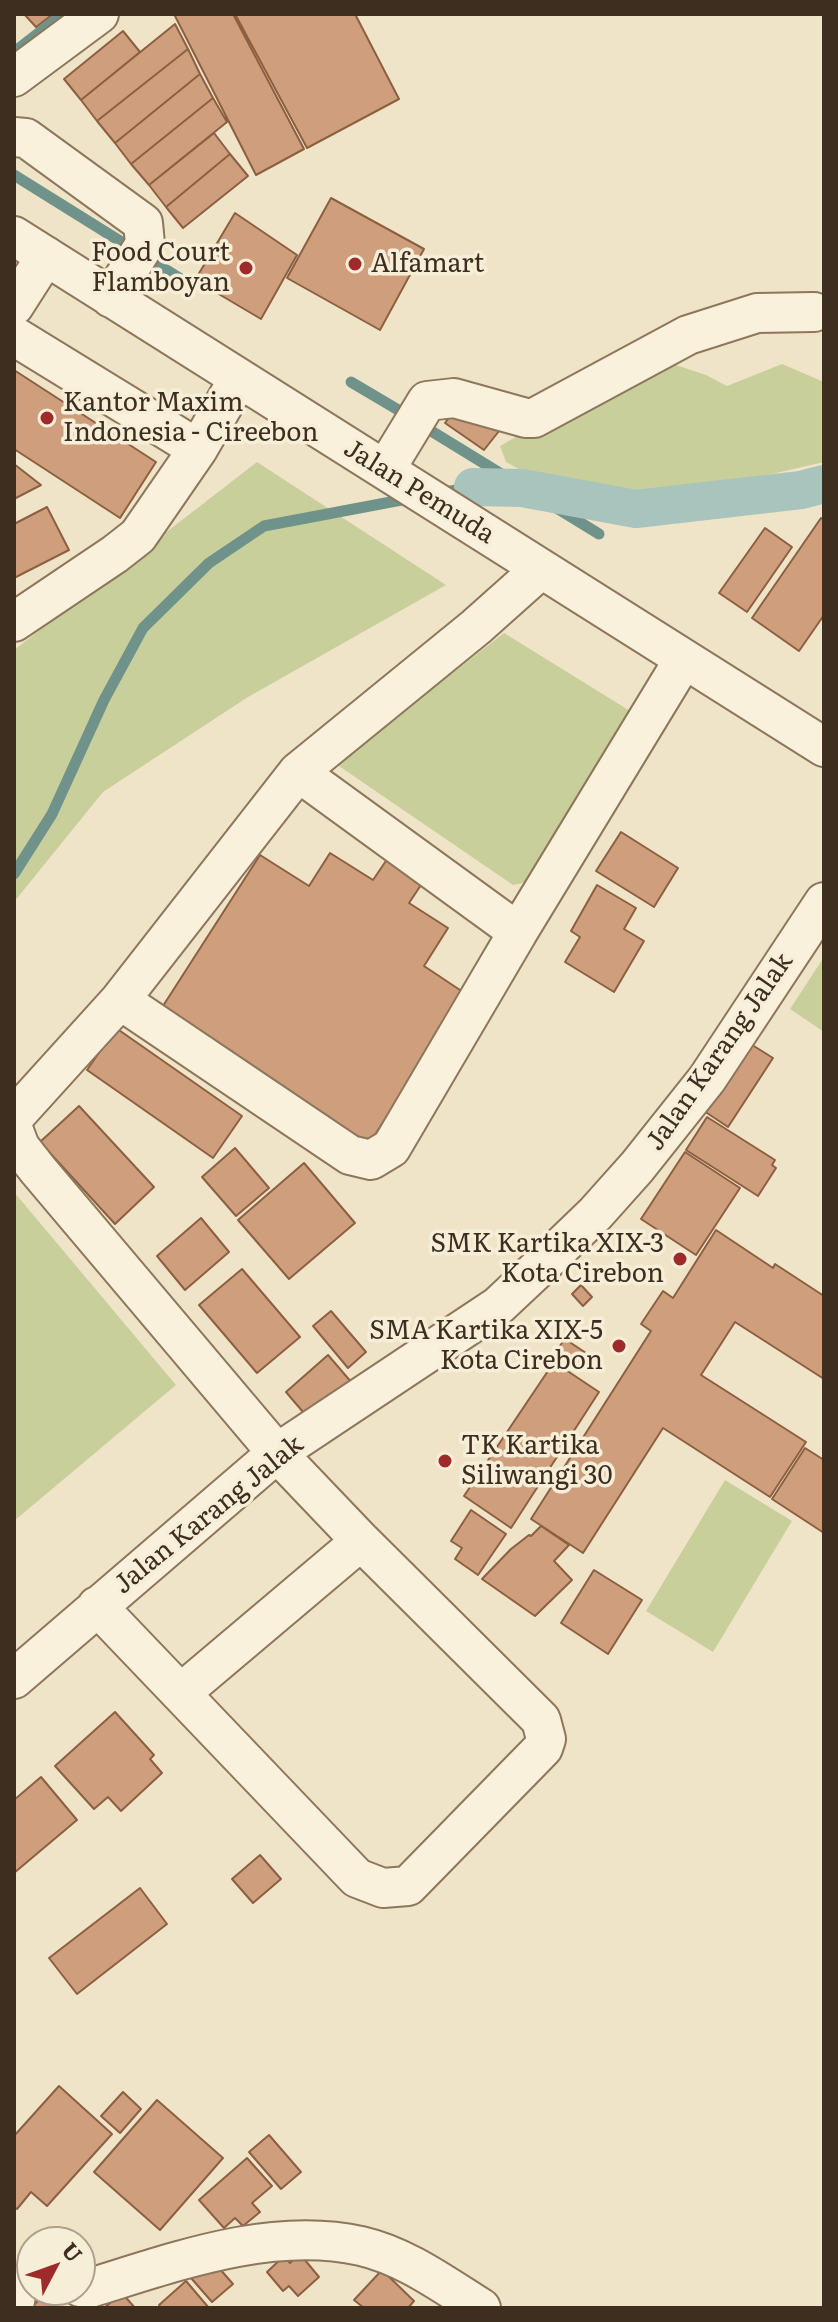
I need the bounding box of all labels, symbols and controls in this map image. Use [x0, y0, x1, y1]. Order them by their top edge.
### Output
place label: Food Court Flamboyan [91, 237, 230, 298]
place label: Alfamart [371, 248, 484, 280]
marker: Alfamart [346, 255, 364, 273]
marker: Food Court Flamboyan [237, 259, 255, 277]
place label: Kantor Maxim Indonesia - Cireebon [63, 387, 319, 448]
marker: Kantor Maxim Indonesia - Cireebon [38, 409, 56, 427]
street label: Jalan Pemuda [338, 433, 500, 551]
street label: Jalan Karang Jalak [640, 947, 800, 1157]
place label: SMK Kartika XIX-3 Kota Cirebon [431, 1228, 664, 1290]
marker: SMK Kartika XIX-3 Kota Cirebon [671, 1250, 689, 1268]
place label: SMA Kartika XIX-5 Kota Cirebon [369, 1315, 603, 1376]
marker: SMA Kartika XIX-5 Kota Cirebon [610, 1337, 628, 1355]
street label: Jalan Karang Jalak [108, 1429, 310, 1601]
place label: TK Kartika Siliwangi 30 [461, 1430, 613, 1492]
marker: TK Kartika Siliwangi 30 [436, 1452, 454, 1470]
north arrow [16, 2226, 96, 2306]
text: U [55, 2234, 91, 2269]

